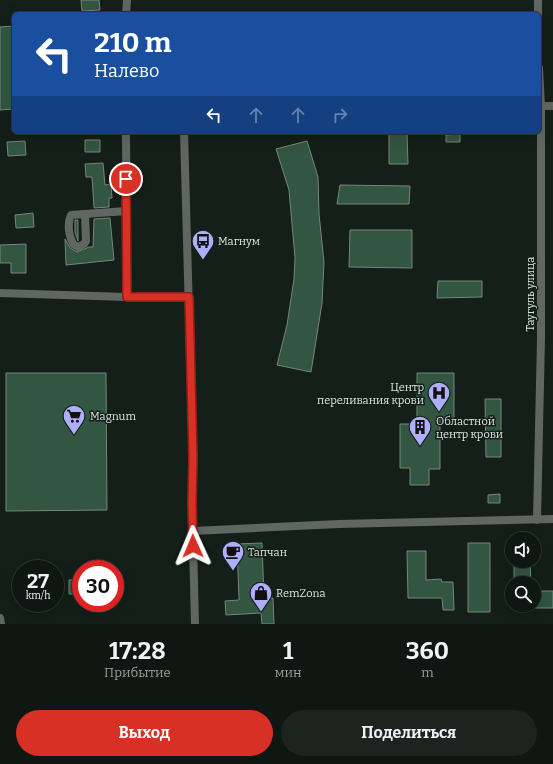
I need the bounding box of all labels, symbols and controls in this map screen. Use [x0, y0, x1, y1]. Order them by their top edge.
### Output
text: 210 m [94, 26, 171, 59]
icon: left [28, 28, 80, 80]
text: Налево [94, 60, 159, 82]
icon: left [203, 104, 225, 126]
icon: ahead [245, 104, 267, 126]
icon: ahead [287, 104, 309, 126]
icon: right [329, 104, 351, 126]
pin [109, 162, 143, 196]
icon: arrive [115, 168, 137, 190]
bus stop icon: Магнум [190, 228, 216, 261]
place label: Магнум [218, 235, 260, 248]
street label: Таугуль улица [524, 257, 537, 331]
hospital icon: Центр переливания крови [426, 380, 452, 413]
place label: Центр переливания крови [317, 381, 424, 407]
supermarket icon: Magnum [61, 403, 87, 436]
place label: Magnum [90, 410, 136, 423]
building icon: Областной центр крови [407, 414, 433, 447]
place label: Областной центр крови [436, 415, 503, 441]
position arrow [172, 525, 214, 567]
map controls [505, 532, 541, 612]
button: sound [505, 532, 541, 568]
cafe icon: Тапчан [220, 539, 246, 572]
place label: Тапчан [248, 546, 287, 559]
speed limit sign: 30 [72, 560, 124, 612]
text: 27 [27, 569, 49, 593]
button: search [505, 576, 541, 612]
shop icon: RemZona [248, 580, 274, 613]
place label: RemZona [276, 587, 326, 600]
text: km/h [26, 590, 50, 602]
text: 17:28 [109, 637, 166, 665]
text: 1 [283, 637, 293, 665]
text: 360 [406, 637, 449, 665]
text: Прибытие [104, 665, 171, 680]
text: мин [275, 665, 302, 680]
text: m [421, 665, 434, 680]
button: Выход [16, 710, 273, 756]
button: Поделиться [281, 710, 537, 756]

